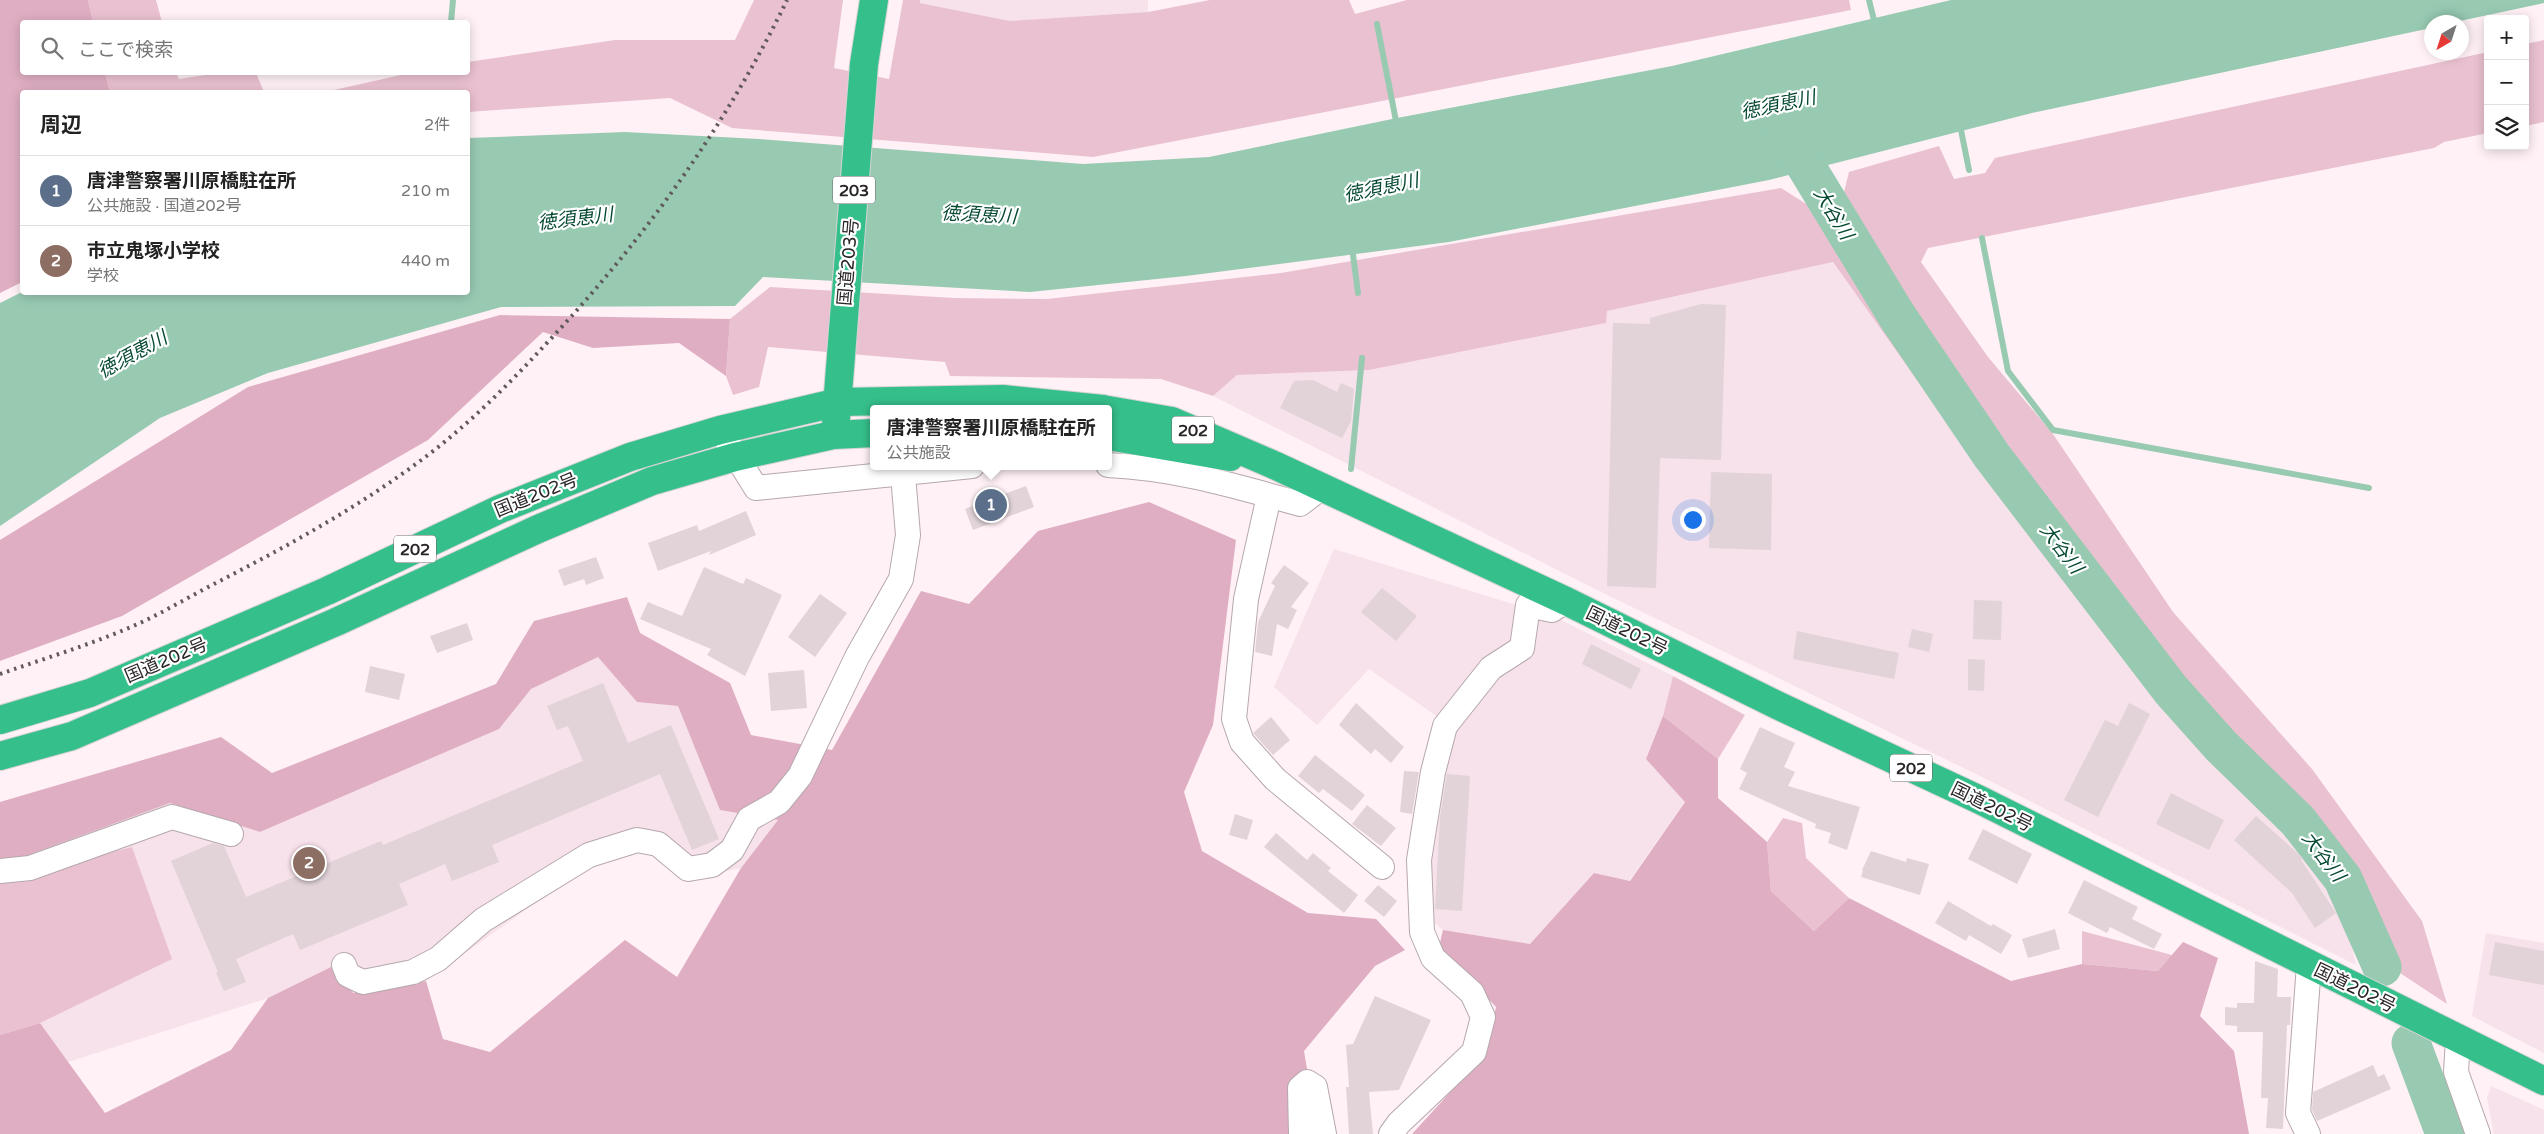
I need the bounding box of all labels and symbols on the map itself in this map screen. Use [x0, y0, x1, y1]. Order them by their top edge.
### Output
north arrow [2424, 15, 2469, 60]
water label: 徳須恵川 [1739, 86, 1820, 124]
water label: 徳須恵川 [1342, 169, 1423, 207]
road number: 203 [833, 176, 875, 204]
water label: 大谷川 [1809, 183, 1858, 245]
water label: 徳須恵川 [940, 202, 1019, 228]
water label: 徳須恵川 [536, 203, 616, 235]
street label: 国道203号 [833, 217, 863, 307]
water label: 徳須恵川 [94, 326, 173, 383]
road number: 202 [1172, 416, 1214, 444]
street label: 国道202号 [491, 468, 581, 522]
pin: 1 [975, 486, 1007, 524]
your location [1680, 507, 1706, 533]
water label: 大谷川 [2035, 519, 2088, 580]
road number: 202 [394, 536, 436, 562]
street label: 国道202号 [1583, 602, 1671, 660]
street label: 国道202号 [121, 633, 211, 687]
road number: 202 [1890, 754, 1932, 781]
street label: 国道202号 [1948, 778, 2036, 836]
water label: 大谷川 [2297, 827, 2350, 888]
pin: 2 [293, 844, 325, 882]
street label: 国道202号 [2311, 959, 2399, 1017]

